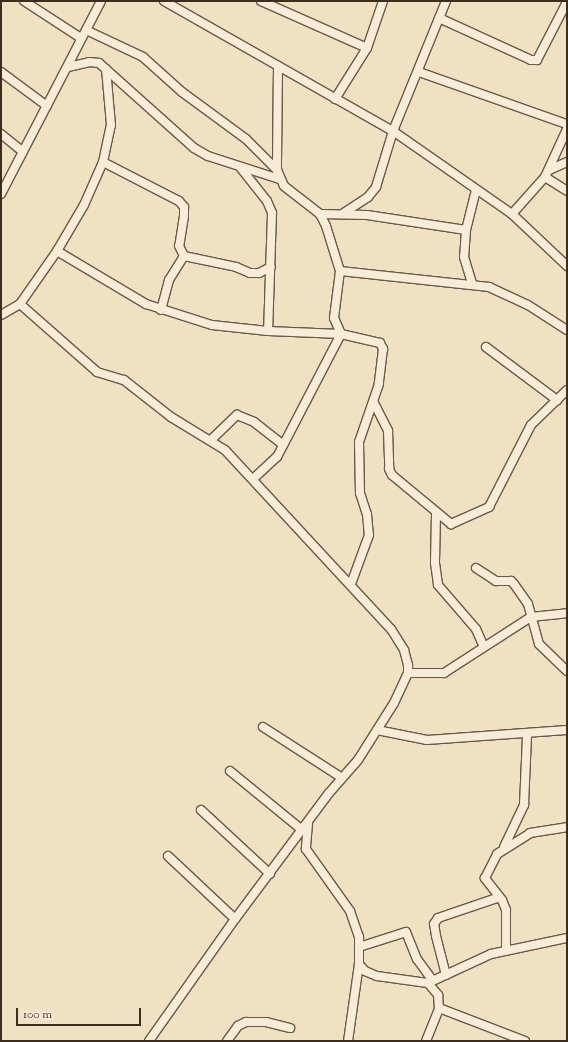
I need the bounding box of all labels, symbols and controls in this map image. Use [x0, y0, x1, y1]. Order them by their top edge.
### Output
scale bar [18, 1000, 143, 1026]
text: 100 m [23, 1006, 52, 1024]

